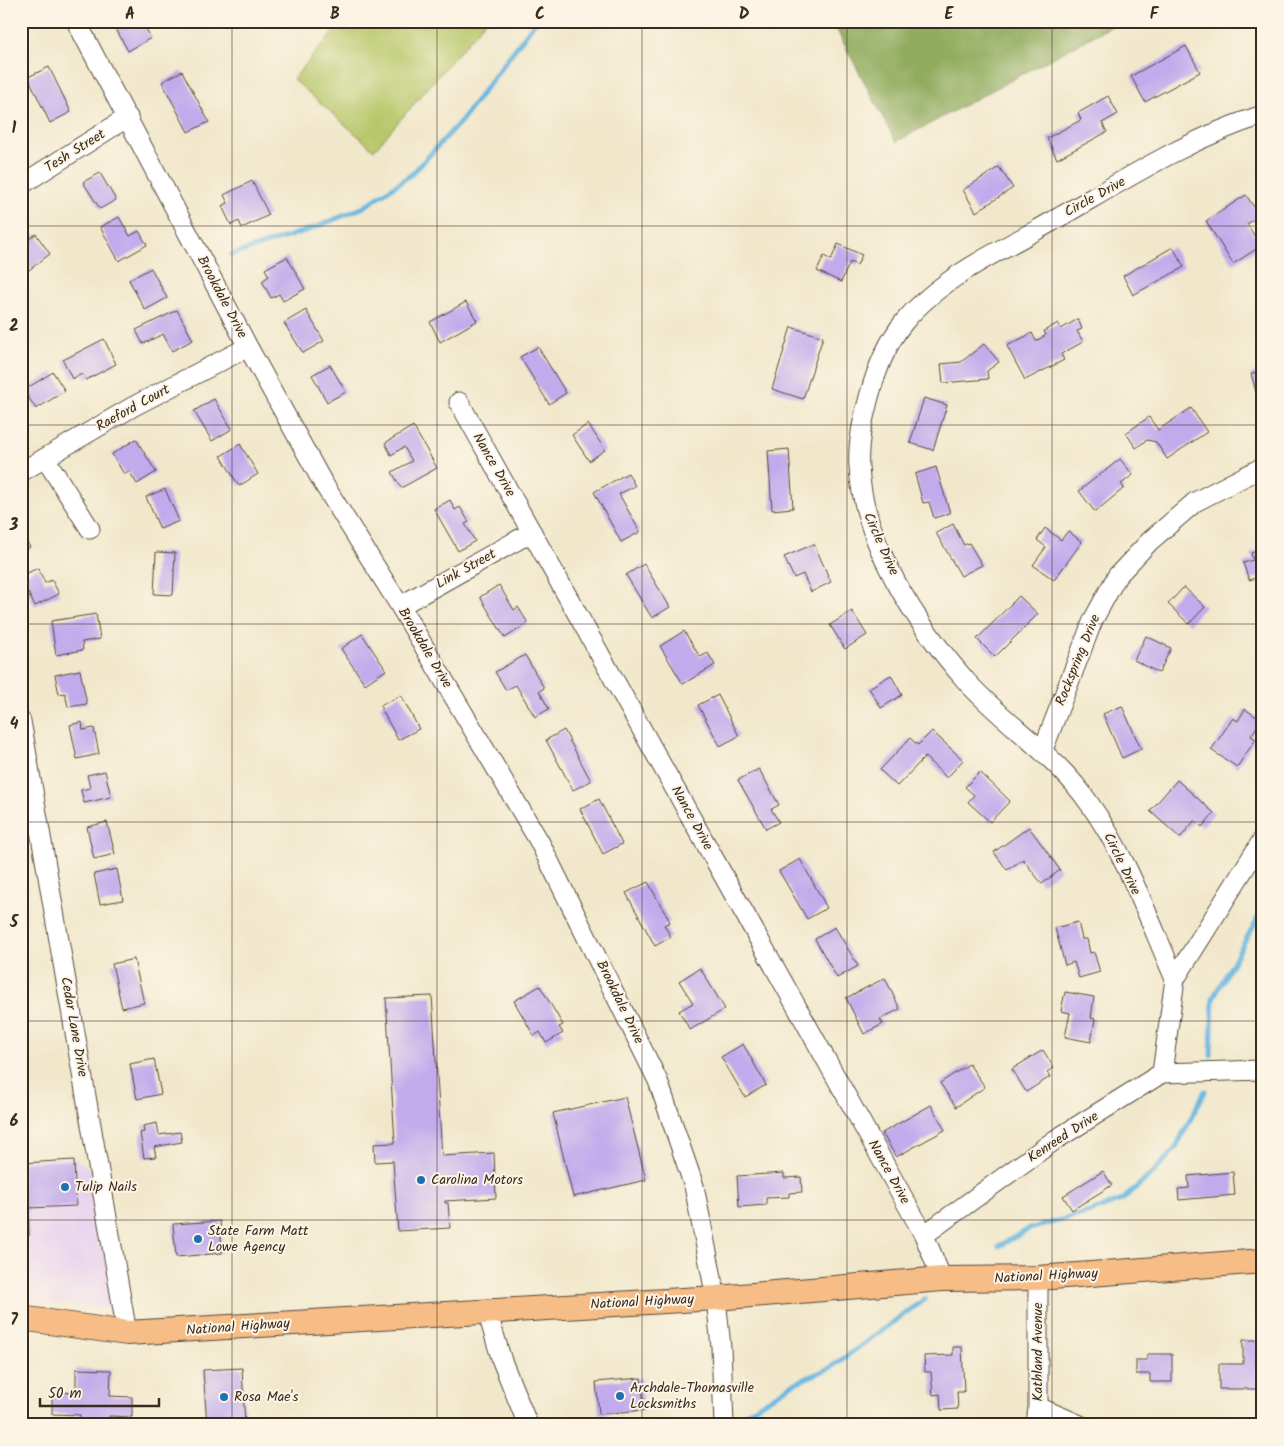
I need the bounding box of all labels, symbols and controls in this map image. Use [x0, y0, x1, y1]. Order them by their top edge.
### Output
text: A [125, 2, 135, 27]
text: B [330, 2, 340, 27]
text: C [535, 2, 545, 27]
text: D [739, 2, 750, 27]
text: E [945, 2, 955, 27]
text: F [1150, 2, 1160, 27]
text: 1 [12, 116, 17, 141]
street label: Tesh Street [40, 123, 110, 178]
street label: Circle Drive [1060, 171, 1130, 223]
street label: Brookdale Drive [191, 252, 253, 343]
text: 2 [9, 314, 19, 339]
street label: Raeford Court [92, 378, 174, 437]
street label: Nance Drive [467, 429, 522, 502]
street label: Circle Drive [857, 509, 905, 580]
text: 3 [9, 513, 19, 538]
street label: Link Street [432, 543, 501, 595]
street label: Brookdale Drive [392, 603, 458, 693]
street label: Rockspring Drive [1050, 610, 1107, 709]
text: 4 [10, 712, 19, 737]
street label: Nance Drive [665, 782, 719, 855]
street label: Circle Drive [1097, 829, 1147, 900]
text: 5 [9, 910, 20, 935]
street label: Brookdale Drive [590, 956, 650, 1048]
street label: Cedar Lane Drive [54, 975, 94, 1079]
street label: Kenreed Drive [1023, 1105, 1104, 1168]
text: 6 [10, 1109, 19, 1134]
street label: Nance Drive [862, 1136, 916, 1209]
place label: Carolina Motors [431, 1169, 523, 1191]
marker: Carolina Motors [415, 1174, 427, 1186]
place label: Tulip Nails [75, 1176, 137, 1198]
marker: Tulip Nails [59, 1181, 71, 1193]
place label: State Farm Matt Lowe Agency [208, 1220, 309, 1258]
marker: State Farm Matt Lowe Agency [192, 1233, 204, 1245]
street label: National Highway [994, 1262, 1099, 1290]
street label: National Highway [590, 1288, 695, 1316]
street label: Kathland Avenue [1027, 1302, 1049, 1402]
text: 7 [10, 1308, 18, 1333]
street label: National Highway [186, 1312, 291, 1342]
scale bar [40, 1376, 159, 1408]
place label: Archdale-Thomasville Locksmiths [630, 1377, 755, 1415]
text: 50 m [48, 1382, 82, 1406]
place label: Rosa Mae's [234, 1386, 299, 1408]
marker: Archdale-Thomasville Locksmiths [614, 1390, 626, 1402]
marker: Rosa Mae's [218, 1391, 230, 1403]

